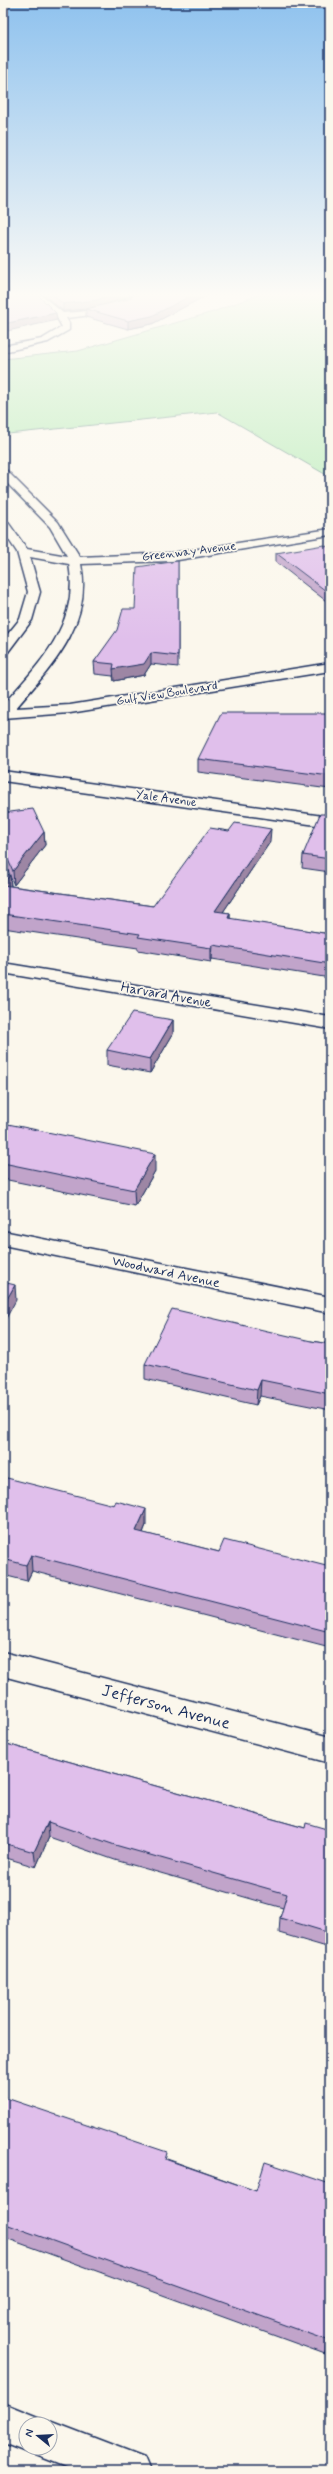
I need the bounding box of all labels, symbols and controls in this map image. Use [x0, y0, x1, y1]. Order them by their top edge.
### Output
street label: Greenway Avenue [141, 538, 237, 566]
street label: Gulf View Boulevard [115, 678, 219, 710]
street label: Yale Avenue [134, 787, 198, 811]
street label: Harvard Avenue [119, 978, 213, 1012]
street label: Woodward Avenue [110, 1252, 222, 1292]
street label: Jefferson Avenue [99, 1679, 233, 1735]
north arrow [18, 2416, 58, 2456]
text: N [22, 2428, 37, 2439]

